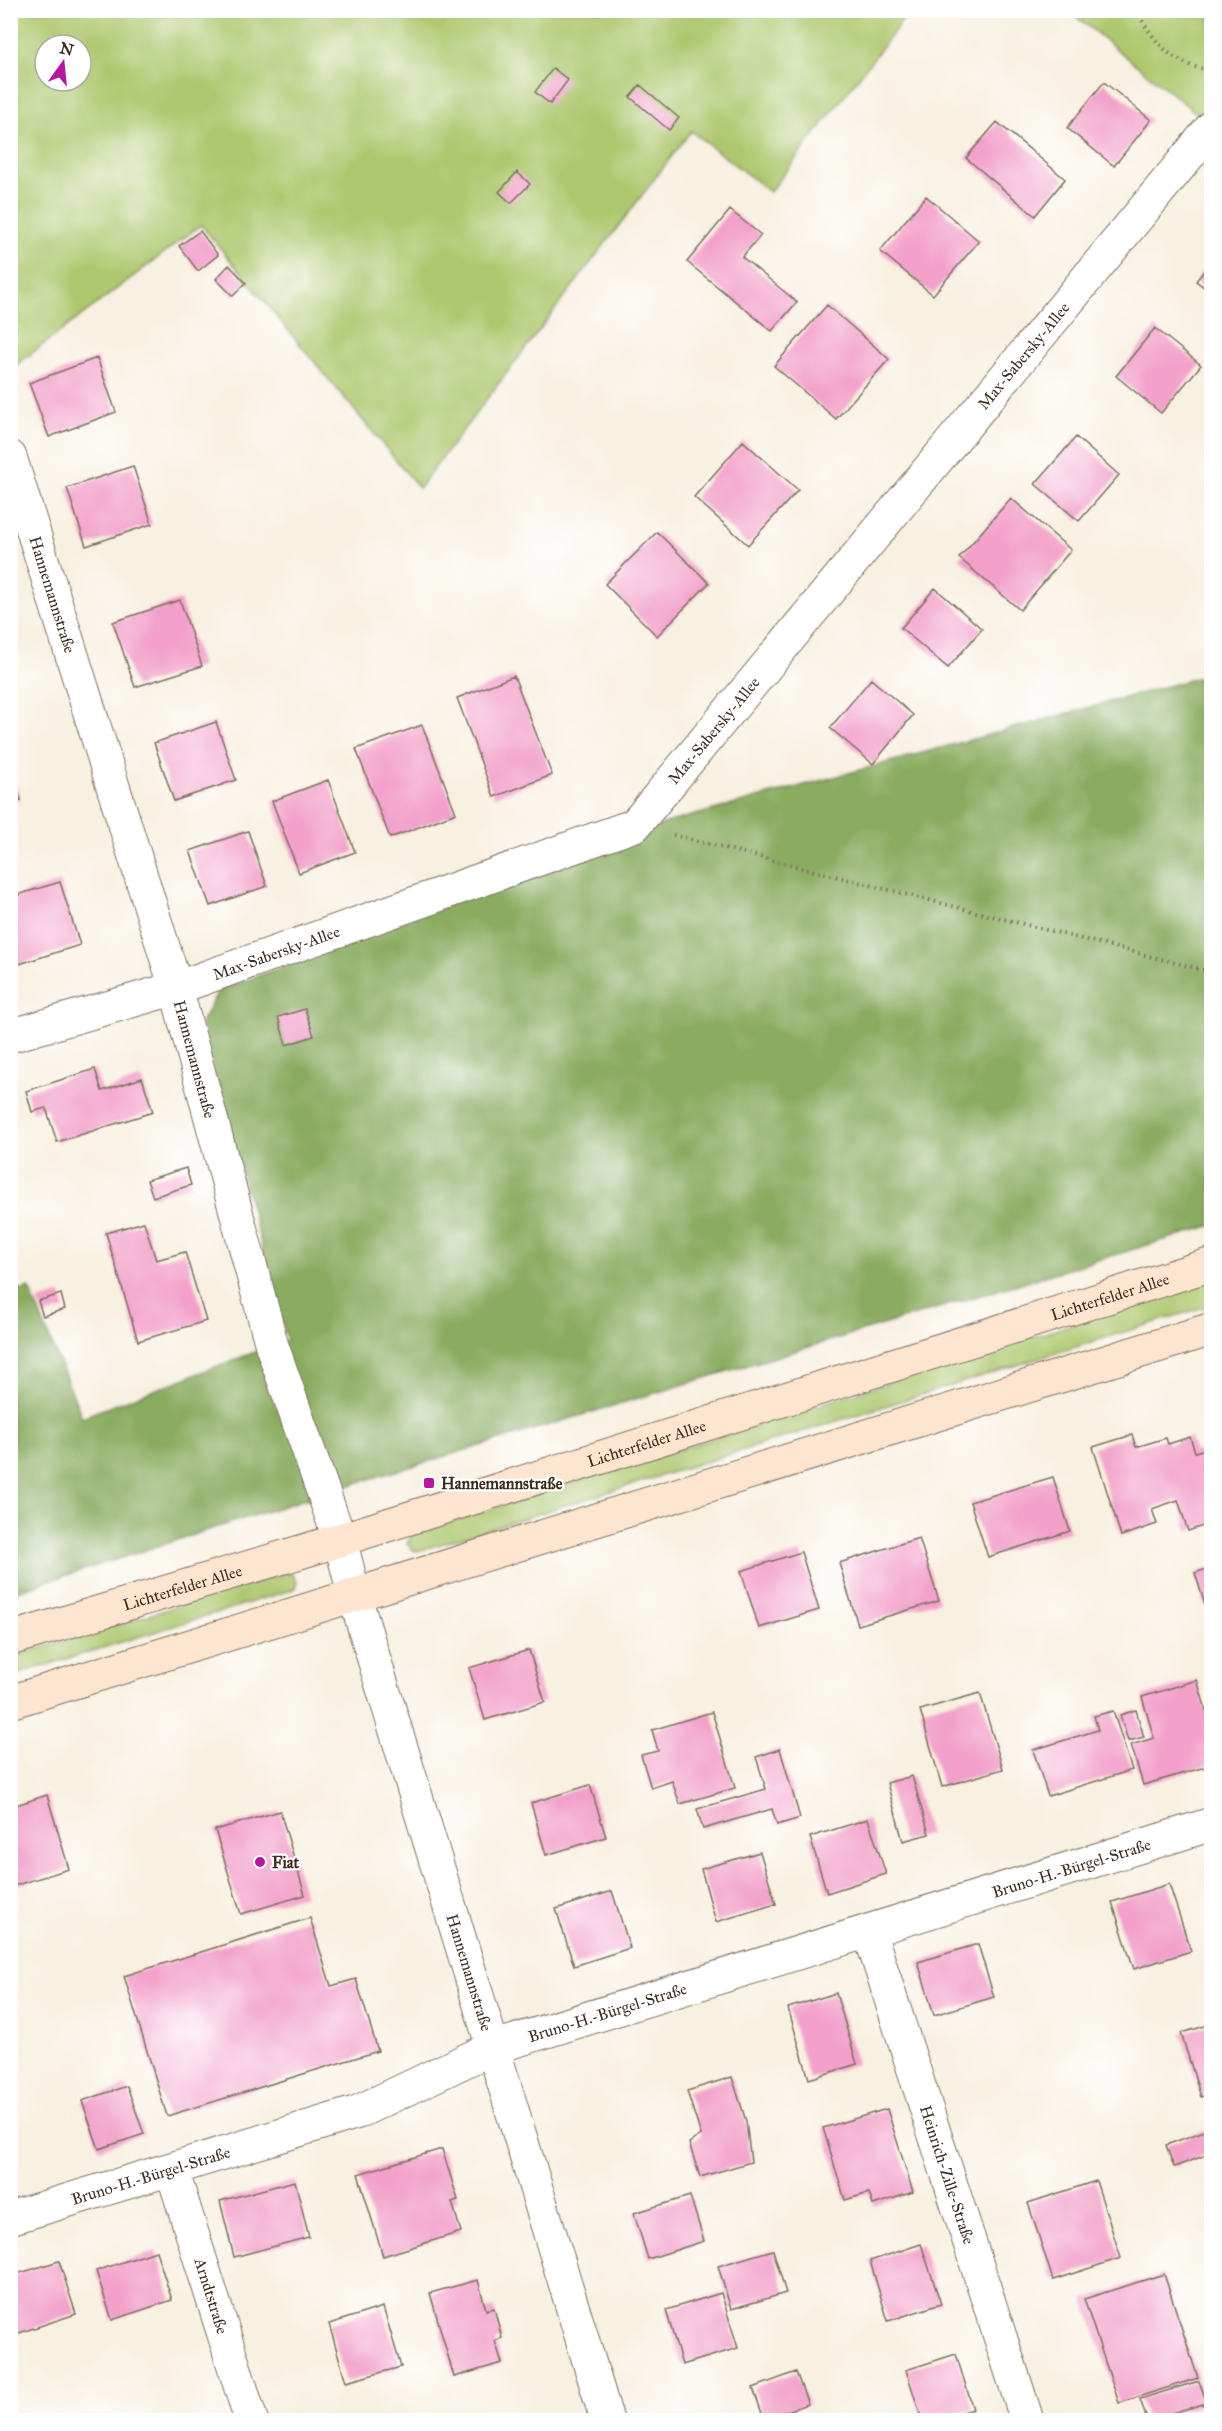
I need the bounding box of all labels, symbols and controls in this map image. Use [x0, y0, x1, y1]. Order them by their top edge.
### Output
north arrow [33, 33, 93, 93]
text: N [58, 38, 76, 60]
street label: Max-Sabersky-Allee [973, 298, 1073, 413]
street label: Hannemannstraße [26, 534, 80, 656]
street label: Max-Sabersky-Allee [664, 672, 763, 788]
street label: Max-Sabersky-Allee [210, 921, 342, 984]
street label: Hannemannstraße [170, 998, 220, 1121]
street label: Lichterfelder Allee [1048, 1269, 1172, 1324]
street label: Lichterfelder Allee [585, 1415, 708, 1471]
place label: Hannemannstraße [441, 1474, 563, 1493]
marker: Hannemannstraße [422, 1476, 436, 1490]
street label: Lichterfelder Allee [121, 1560, 244, 1614]
street label: Bruno-H.-Bürgel-Straße [990, 1834, 1153, 1901]
place label: Fiat [272, 1853, 300, 1872]
marker: Fiat [253, 1855, 267, 1869]
street label: Hannemannstraße [443, 1911, 497, 2033]
street label: Bruno-H.-Bürgel-Straße [526, 1978, 689, 2046]
street label: Heinrich-Zille-Straße [916, 2103, 979, 2247]
street label: Bruno-H.-Bürgel-Straße [69, 2142, 233, 2208]
street label: Arndtstraße [191, 2255, 233, 2336]

